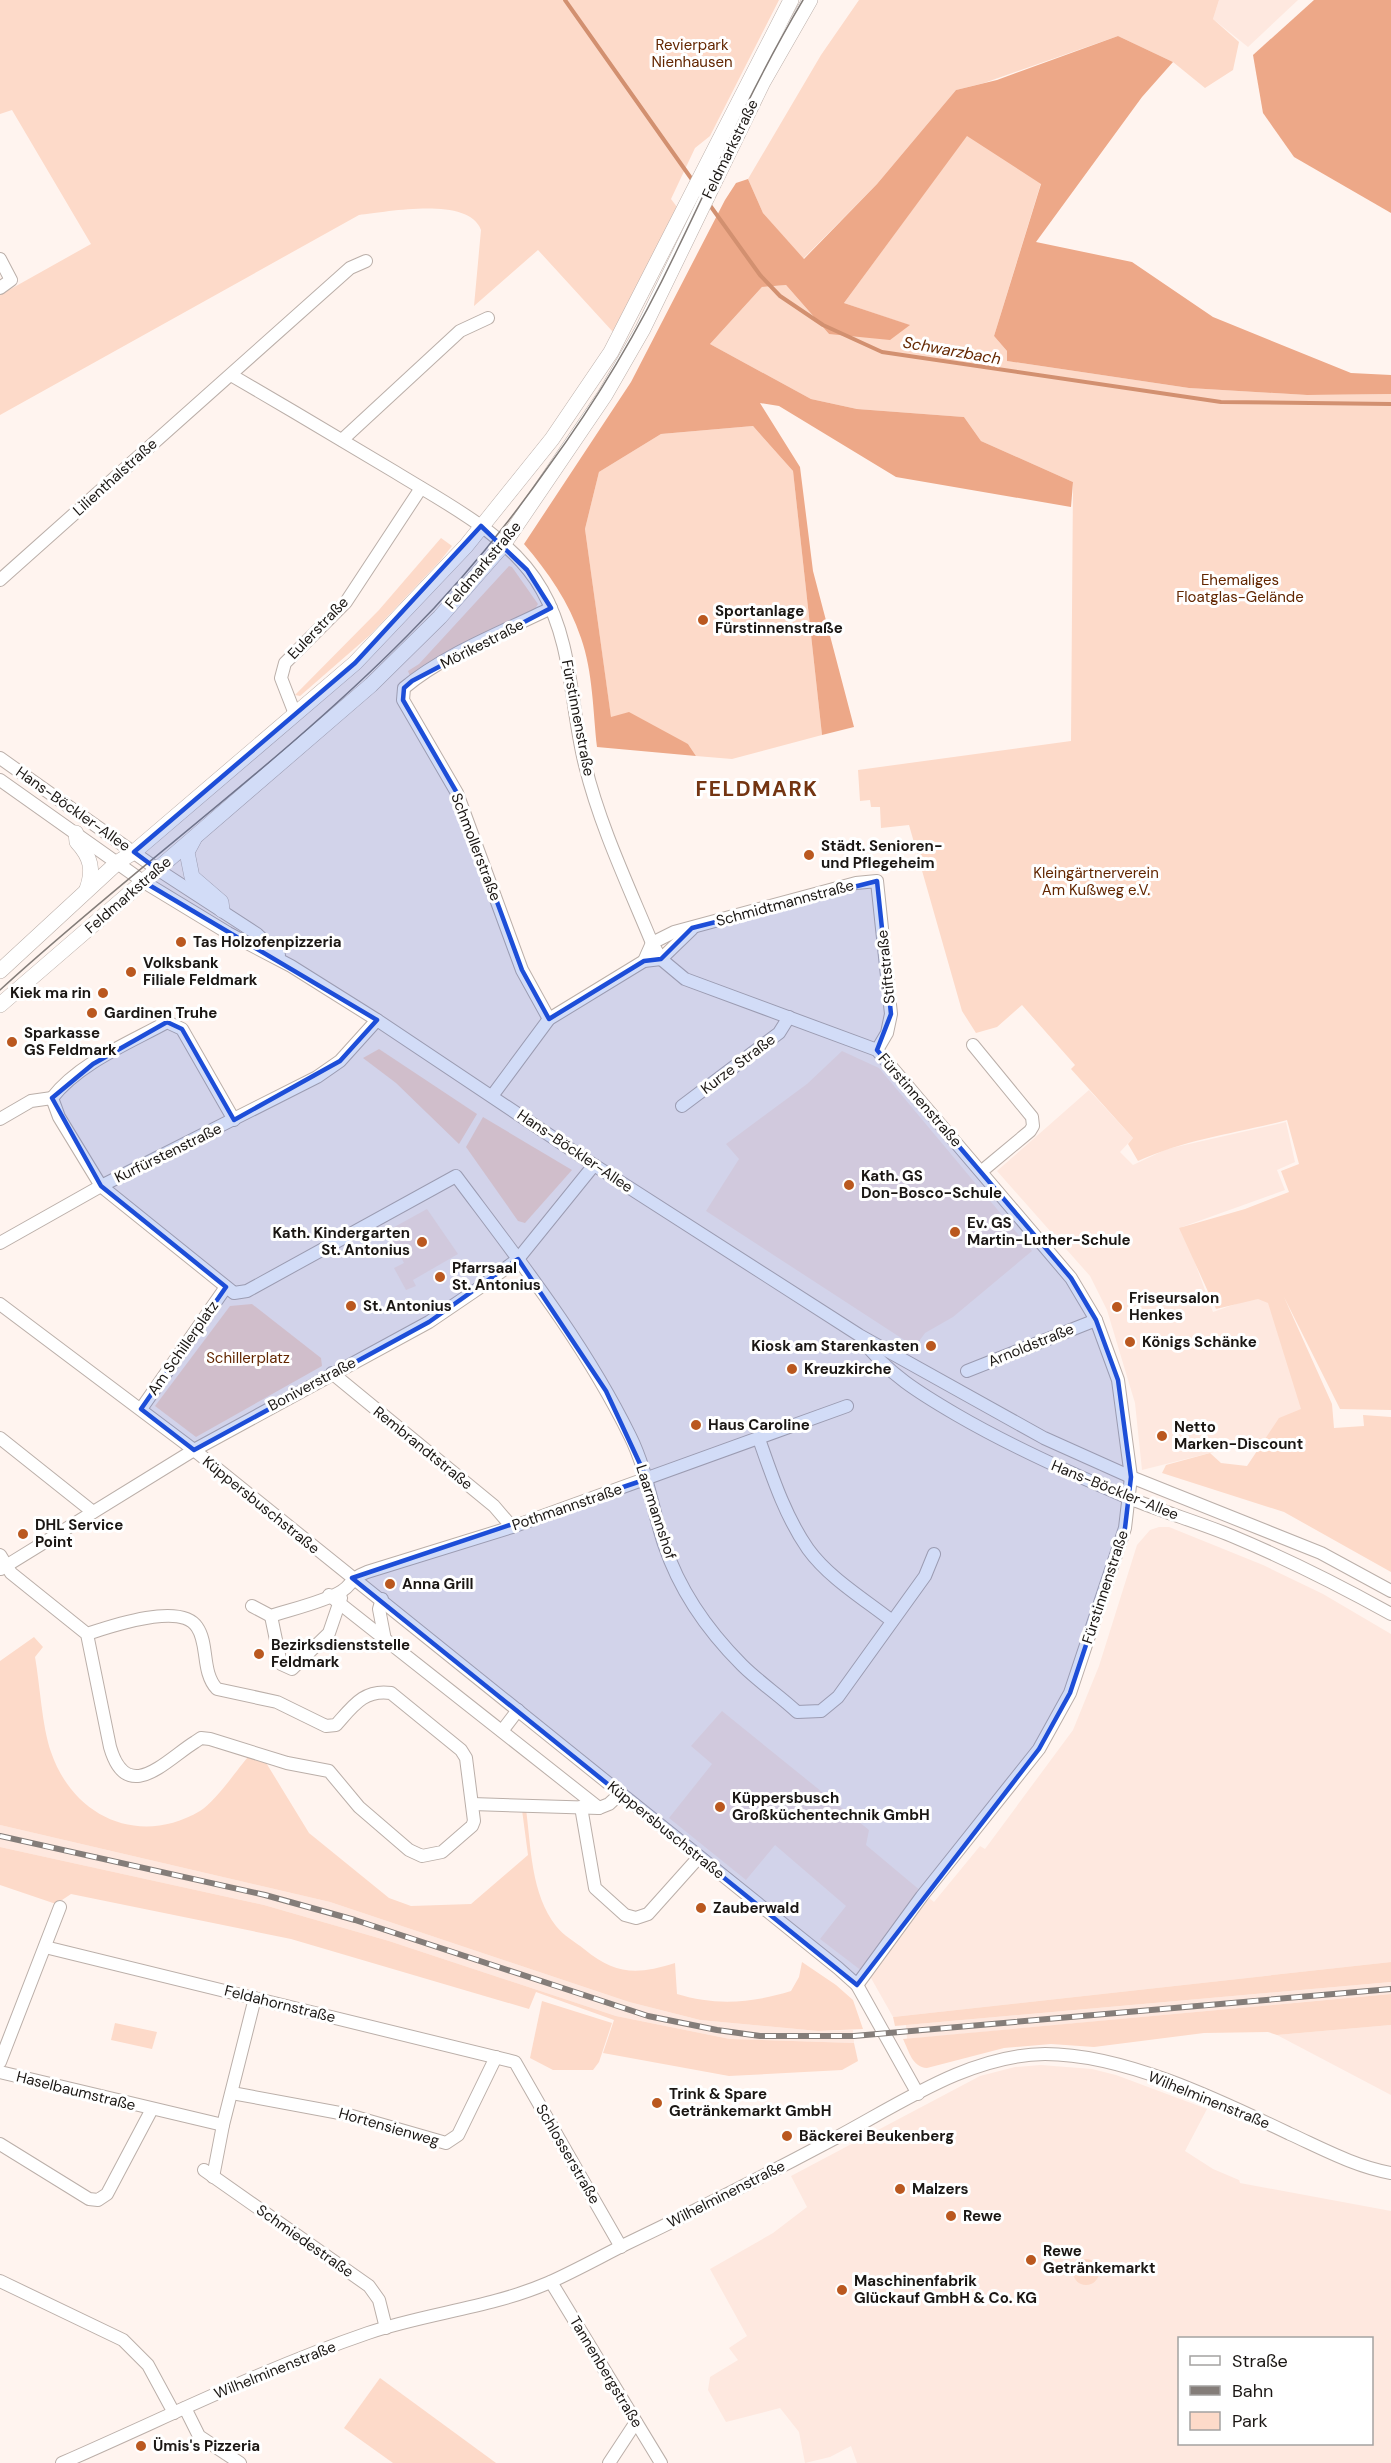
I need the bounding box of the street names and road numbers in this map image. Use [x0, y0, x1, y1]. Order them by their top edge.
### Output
street label: Feldmarkstraße [697, 96, 763, 202]
street label: Lilienthalstraße [69, 434, 161, 520]
street label: Feldmarkstraße [441, 517, 525, 613]
street label: Eulerstraße [283, 592, 353, 664]
street label: Mörikestraße [437, 614, 527, 674]
street label: Fürstinnenstraße [557, 658, 599, 778]
street label: Hans-Böckler-Allee [12, 762, 134, 856]
street label: Schmollerstraße [446, 790, 506, 904]
street label: Feldmarkstraße [81, 852, 175, 938]
street label: Schmidtmannstraße [714, 875, 856, 931]
street label: Stiftstraße [872, 929, 900, 1005]
street label: Kurze Straße [697, 1029, 779, 1099]
street label: Fürstinnenstraße [874, 1049, 966, 1151]
street label: Hans-Böckler-Allee [513, 1105, 637, 1197]
street label: Kurfürstenstraße [111, 1118, 225, 1188]
street label: Am Schillerplatz [143, 1297, 223, 1399]
street label: Arnoldstraße [985, 1319, 1077, 1371]
street label: Boniverstraße [265, 1352, 359, 1416]
street label: Rembrandtstraße [369, 1402, 477, 1494]
street label: Küppersbuschstraße [198, 1452, 324, 1558]
street label: Hans-Böckler-Allee [1048, 1455, 1182, 1525]
street label: Laarmannshof [631, 1462, 681, 1562]
street label: Pothmannstraße [509, 1479, 625, 1535]
street label: Fürstinnenstraße [1077, 1528, 1133, 1646]
street label: Küppersbuschstraße [603, 1777, 729, 1883]
street label: Feldahornstraße [222, 1981, 338, 2027]
street label: Wilhelminenstraße [1145, 2066, 1273, 2134]
street label: Haselbaumstraße [14, 2067, 138, 2115]
street label: Schlosserstraße [531, 2100, 605, 2208]
street label: Hortensienweg [336, 2103, 442, 2151]
street label: Wilhelminenstraße [664, 2156, 788, 2232]
street label: Schmiedestraße [252, 2200, 358, 2282]
street label: Tannenbergstraße [565, 2313, 647, 2431]
street label: Wilhelminenstraße [211, 2336, 339, 2404]

